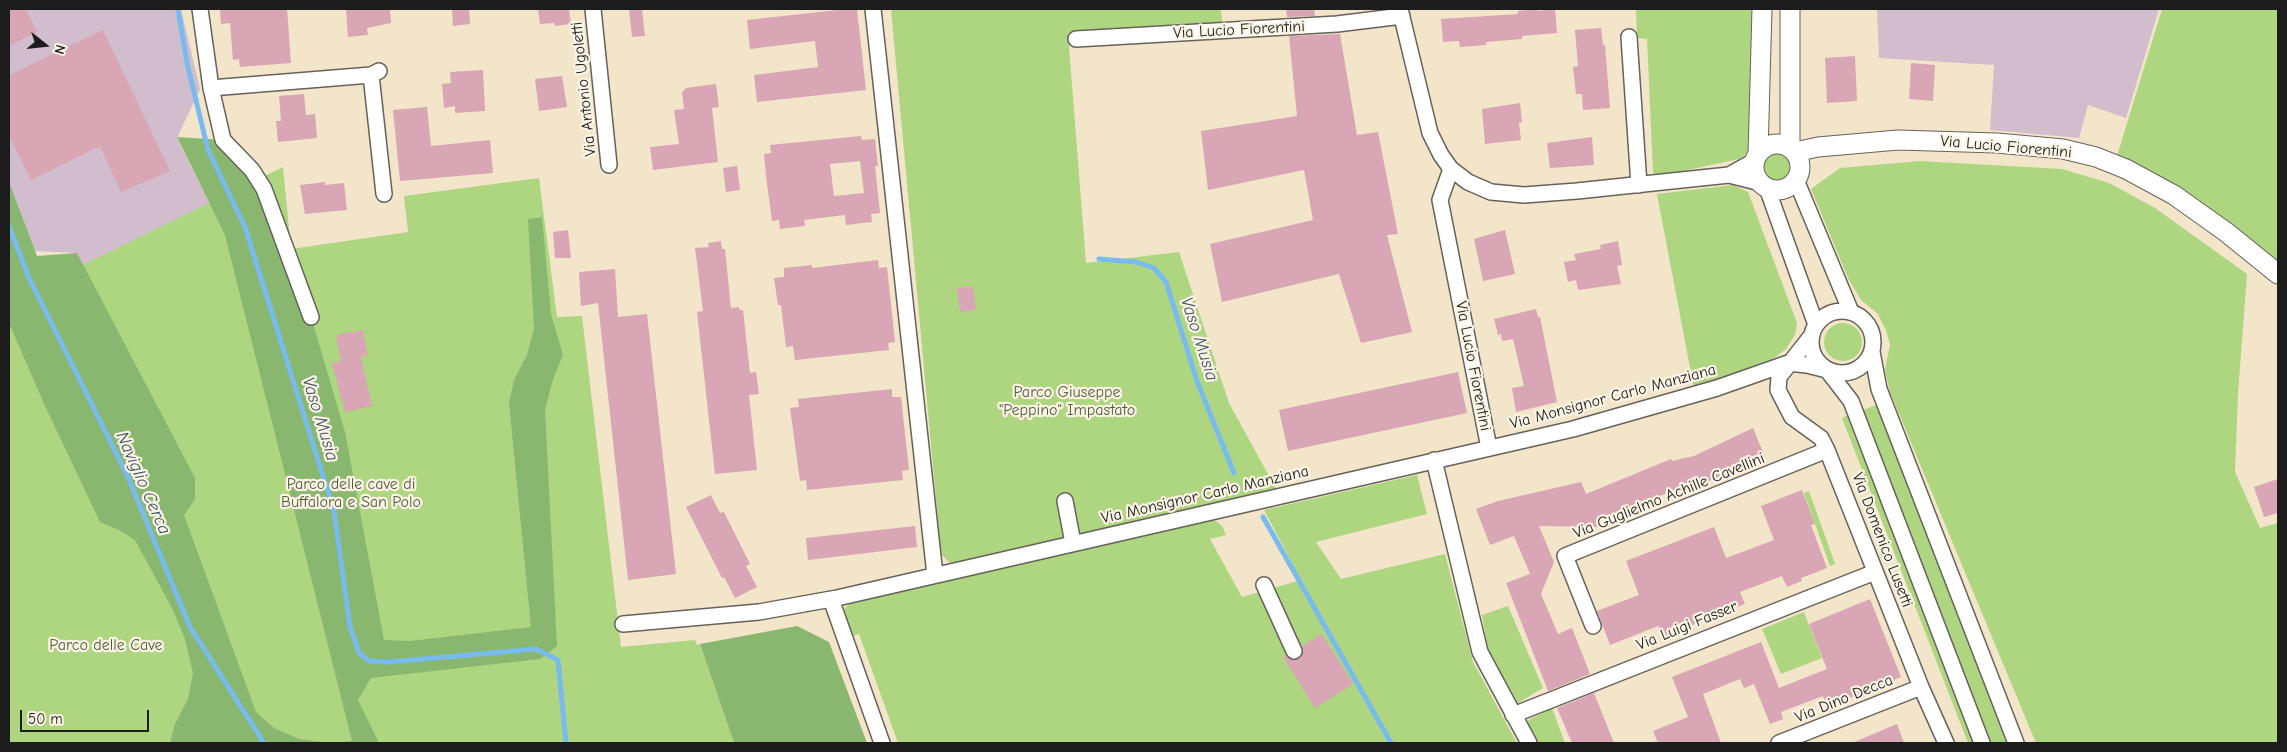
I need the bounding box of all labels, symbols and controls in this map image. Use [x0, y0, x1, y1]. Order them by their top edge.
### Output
street label: Via Lucio Fiorentini [1173, 17, 1305, 43]
north arrow [20, 20, 70, 70]
street label: Via Antonio Ugoletti [567, 21, 601, 157]
text: N [50, 43, 69, 56]
street label: Via Lucio Fiorentini [1939, 132, 2073, 162]
water label: Vaso Musia [1175, 295, 1223, 383]
street label: Via Lucio Fiorentini [1451, 299, 1495, 433]
street label: Via Monsignor Carlo Manziana [1508, 360, 1718, 434]
water label: Vaso Musia [297, 374, 343, 464]
park label: Parco Giuseppe "Peppino" Impastato [999, 382, 1135, 420]
water label: Naviglio Cerca [111, 428, 175, 538]
street label: Via Guglielmo Achille Cavellini [1570, 449, 1768, 543]
street label: Via Monsignor Carlo Manziana [1099, 462, 1311, 528]
street label: Via Domenico Lusetti [1847, 470, 1917, 610]
park label: Parco delle cave di Buffalora e San Polo [281, 474, 421, 512]
street label: Via Luigi Fasser [1634, 597, 1740, 655]
park label: Parco delle Cave [49, 635, 163, 655]
street label: Via Dino Decca [1792, 671, 1896, 727]
scale bar [22, 700, 151, 732]
text: 50 m [28, 710, 63, 728]

